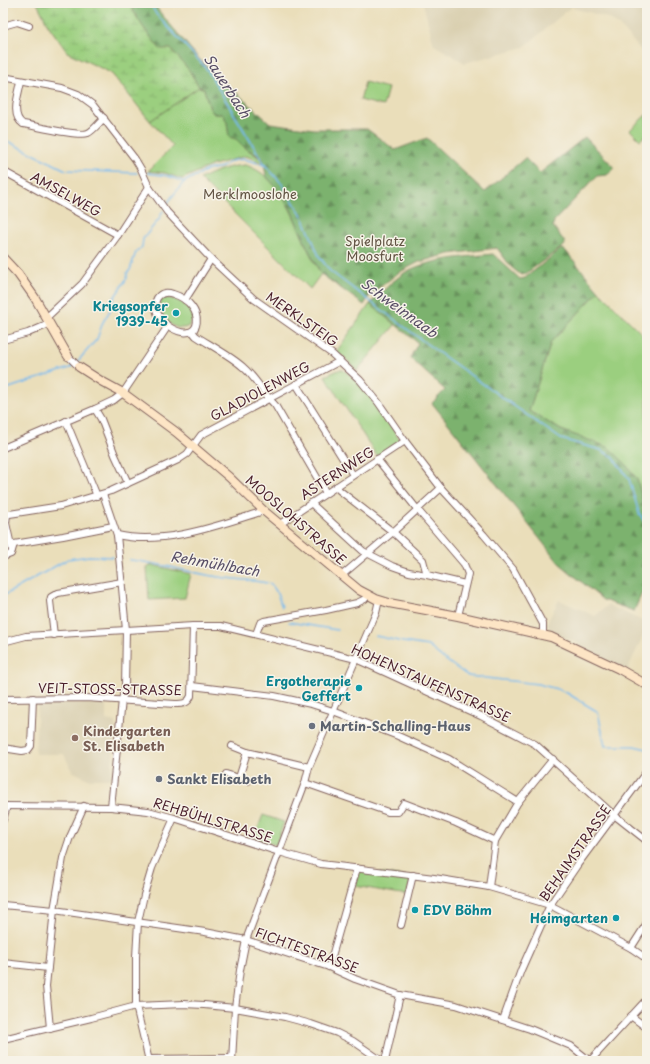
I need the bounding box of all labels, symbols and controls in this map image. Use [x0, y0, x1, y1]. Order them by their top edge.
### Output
water label: Sauerbach [199, 50, 256, 122]
street label: AMSELWEG [28, 166, 105, 221]
park label: Merklmooslohe [203, 184, 297, 203]
park label: Spielplatz Moosfurt [345, 231, 405, 265]
water label: Schweinnaab [357, 273, 443, 343]
street label: MERKLSTEIG [262, 287, 342, 351]
place label: Kriegsopfer 1939-45 [93, 296, 168, 330]
marker: Kriegsopfer 1939-45 [171, 308, 181, 318]
street label: GLADIOLENWEG [206, 356, 313, 425]
street label: ASTERNWEG [296, 441, 378, 504]
street label: MOOSLOHSTRASSE [242, 470, 351, 569]
water label: Rehmühlbach [169, 545, 262, 582]
street label: HOHENSTAUFENSTRASSE [349, 639, 514, 726]
place label: Ergotherapie Geffert [266, 671, 351, 705]
street label: VEIT-STOSS-STRASSE [38, 678, 182, 699]
marker: Ergotherapie Geffert [354, 683, 364, 693]
place label: Martin-Schalling-Haus [320, 716, 471, 735]
place label: Kindergarten St. Elisabeth [83, 721, 171, 755]
marker: Martin-Schalling-Haus [307, 721, 317, 731]
marker: Kindergarten St. Elisabeth [70, 733, 80, 743]
place label: Sankt Elisabeth [167, 769, 271, 788]
marker: Sankt Elisabeth [154, 774, 164, 784]
street label: REHBÜHLSTRASSE [151, 792, 275, 847]
street label: BEHAIMSTRASSE [534, 800, 615, 905]
place label: EDV Böhm [423, 900, 492, 919]
marker: EDV Böhm [410, 905, 420, 915]
place label: Heimgarten [530, 908, 608, 927]
marker: Heimgarten [611, 913, 621, 923]
street label: FICHTESTRASSE [253, 922, 361, 977]

